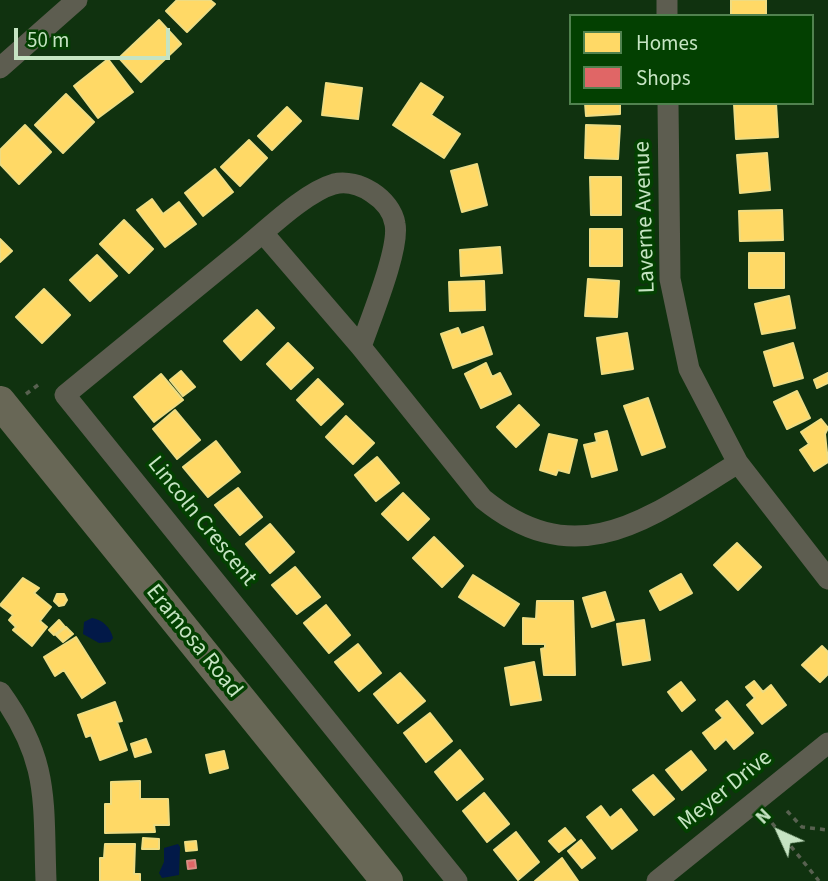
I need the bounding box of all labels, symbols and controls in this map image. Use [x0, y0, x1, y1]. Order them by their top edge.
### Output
scale bar [18, 14, 173, 58]
legend [569, 14, 814, 105]
text: 50 m [27, 25, 69, 55]
text: Homes [636, 28, 698, 58]
text: Shops [636, 63, 690, 93]
street label: Laverne Avenue [630, 140, 662, 294]
street label: Lincoln Crescent [140, 452, 262, 592]
street label: Eramosa Road [139, 580, 247, 704]
street label: Meyer Drive [674, 745, 778, 837]
north arrow [744, 797, 814, 867]
text: N [750, 803, 778, 831]

